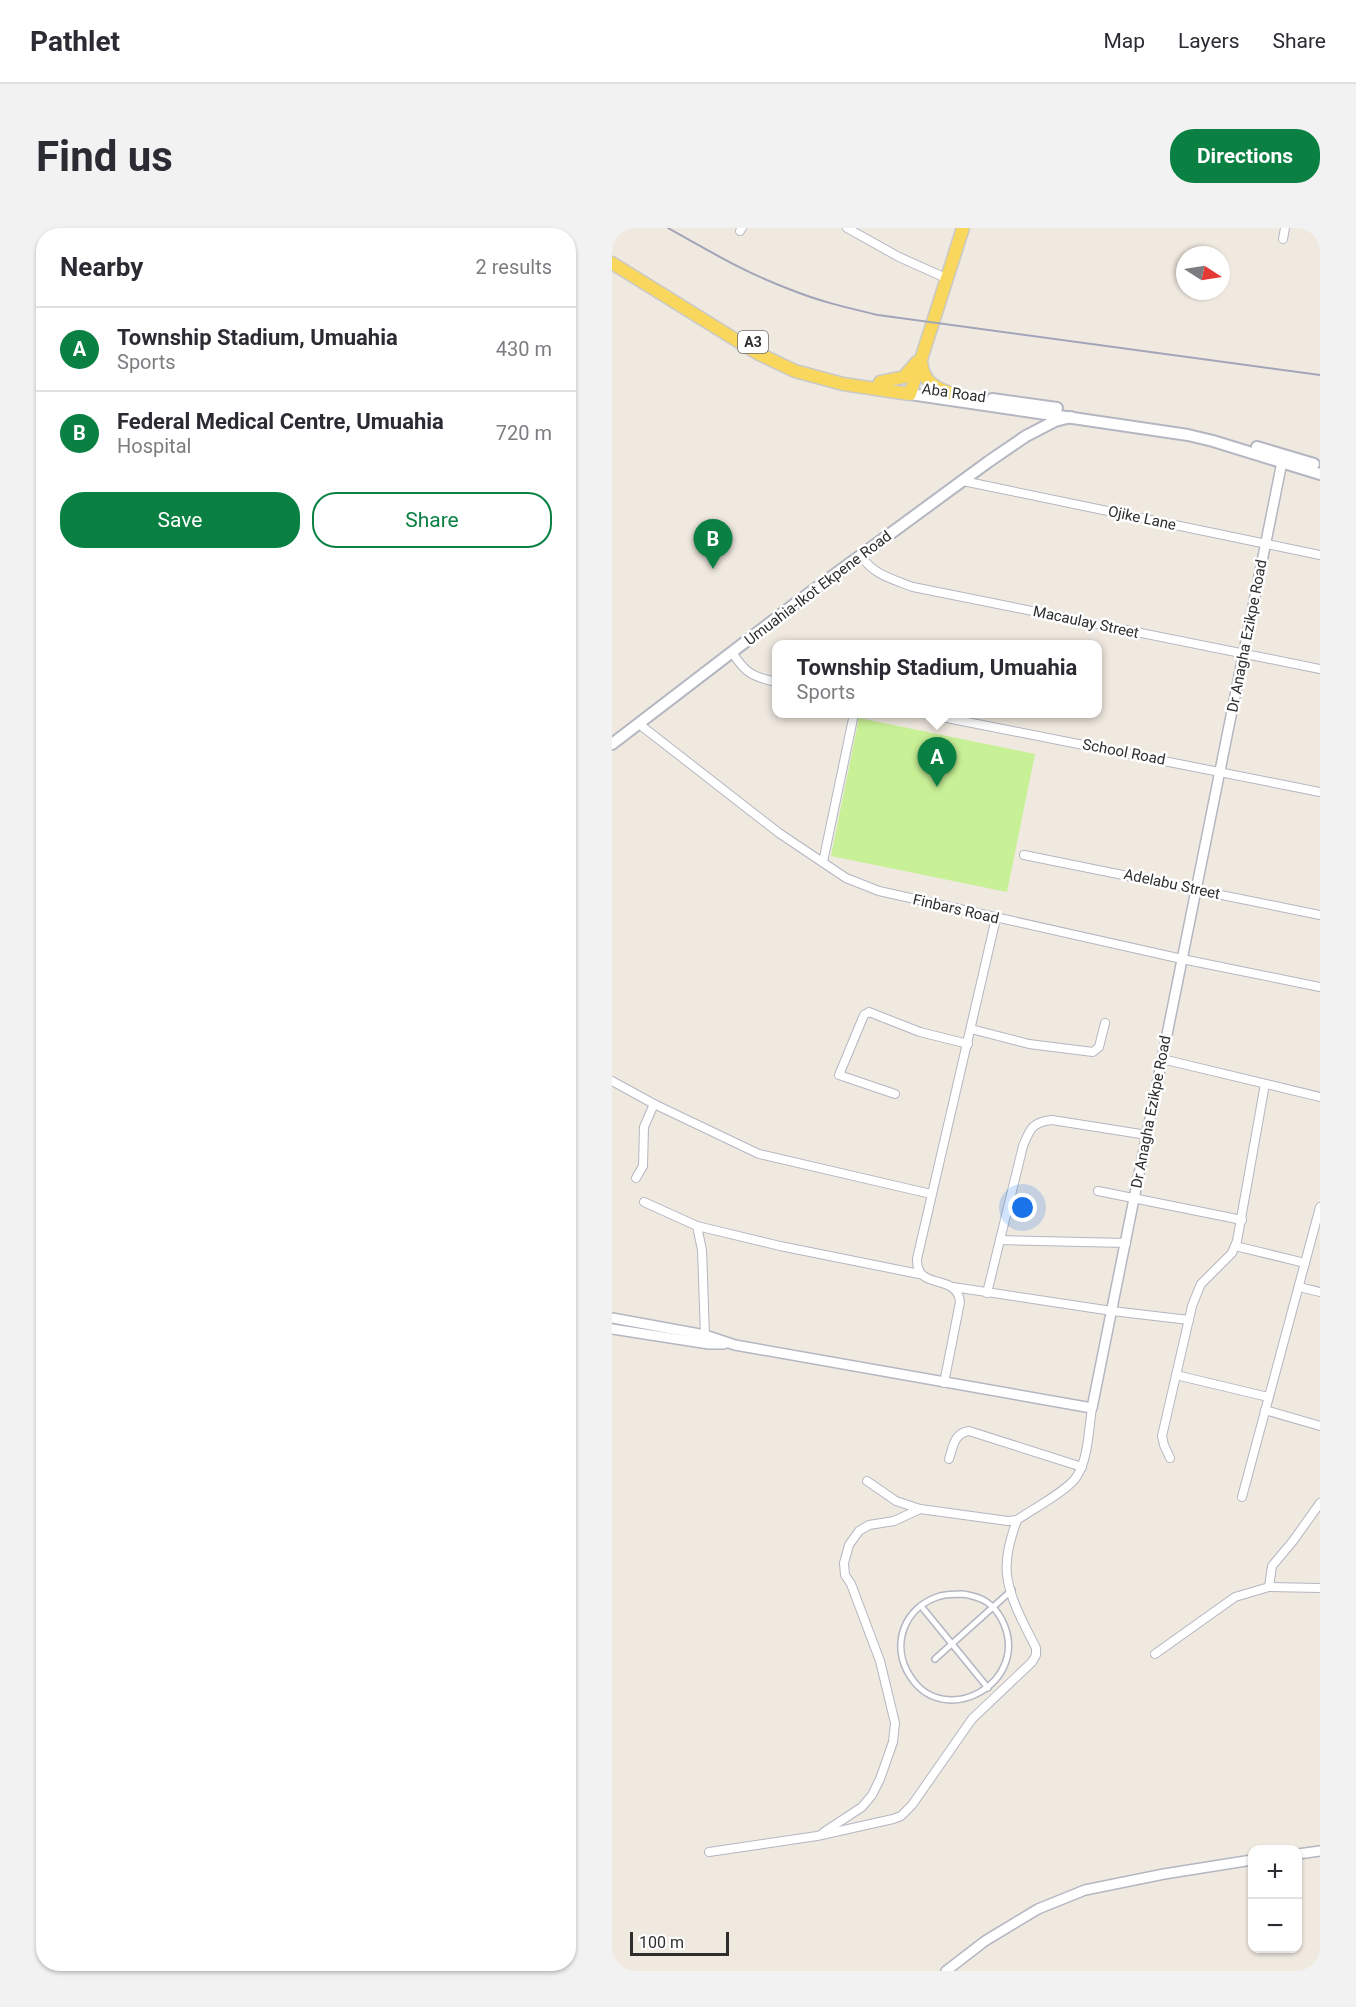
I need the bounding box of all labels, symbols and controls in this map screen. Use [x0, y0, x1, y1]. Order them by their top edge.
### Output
text: Pathlet [30, 25, 120, 58]
text: Map [1103, 29, 1145, 53]
text: Layers [1178, 29, 1239, 53]
text: Share [1272, 29, 1326, 53]
button: Directions [1170, 129, 1320, 183]
text: Find us [36, 132, 173, 181]
north arrow [1176, 246, 1230, 300]
text: Nearby [60, 252, 143, 282]
text: 2 results [476, 255, 552, 279]
text: Township Stadium, Umuahia [117, 325, 398, 350]
road number: A3 [738, 331, 768, 353]
text: A [73, 337, 86, 361]
text: 430 m [496, 337, 552, 361]
text: Sports [117, 350, 176, 374]
street label: Aba Road [921, 380, 987, 406]
text: Federal Medical Centre, Umuahia [117, 409, 444, 434]
text: B [73, 421, 86, 445]
text: 720 m [496, 421, 552, 445]
text: Hospital [117, 434, 191, 458]
button: Save [60, 492, 300, 548]
button: Share [312, 492, 552, 548]
street label: Ojike Lane [1106, 502, 1178, 534]
pin: B [694, 520, 732, 569]
street label: Umuahia-Ikot Ekpene Road [741, 527, 895, 649]
street label: Dr Anagha Ezikpe Road [1223, 558, 1271, 714]
street label: Macaulay Street [1031, 602, 1141, 642]
popup [772, 640, 1102, 718]
text: Township Stadium, Umuahia [797, 655, 1077, 680]
text: Sports [797, 680, 855, 704]
street label: School Road [1081, 735, 1167, 769]
pin: A [918, 738, 956, 787]
street label: Adelabu Street [1122, 865, 1222, 903]
street label: Finbars Road [911, 890, 1001, 928]
street label: Dr Anagha Ezikpe Road [1127, 1034, 1175, 1190]
your location [1008, 1193, 1037, 1222]
map controls [1248, 1845, 1302, 1953]
button: + [1248, 1845, 1302, 1899]
button: − [1248, 1899, 1302, 1953]
scale bar [630, 1929, 729, 1956]
text: 100 m [639, 1933, 684, 1952]

